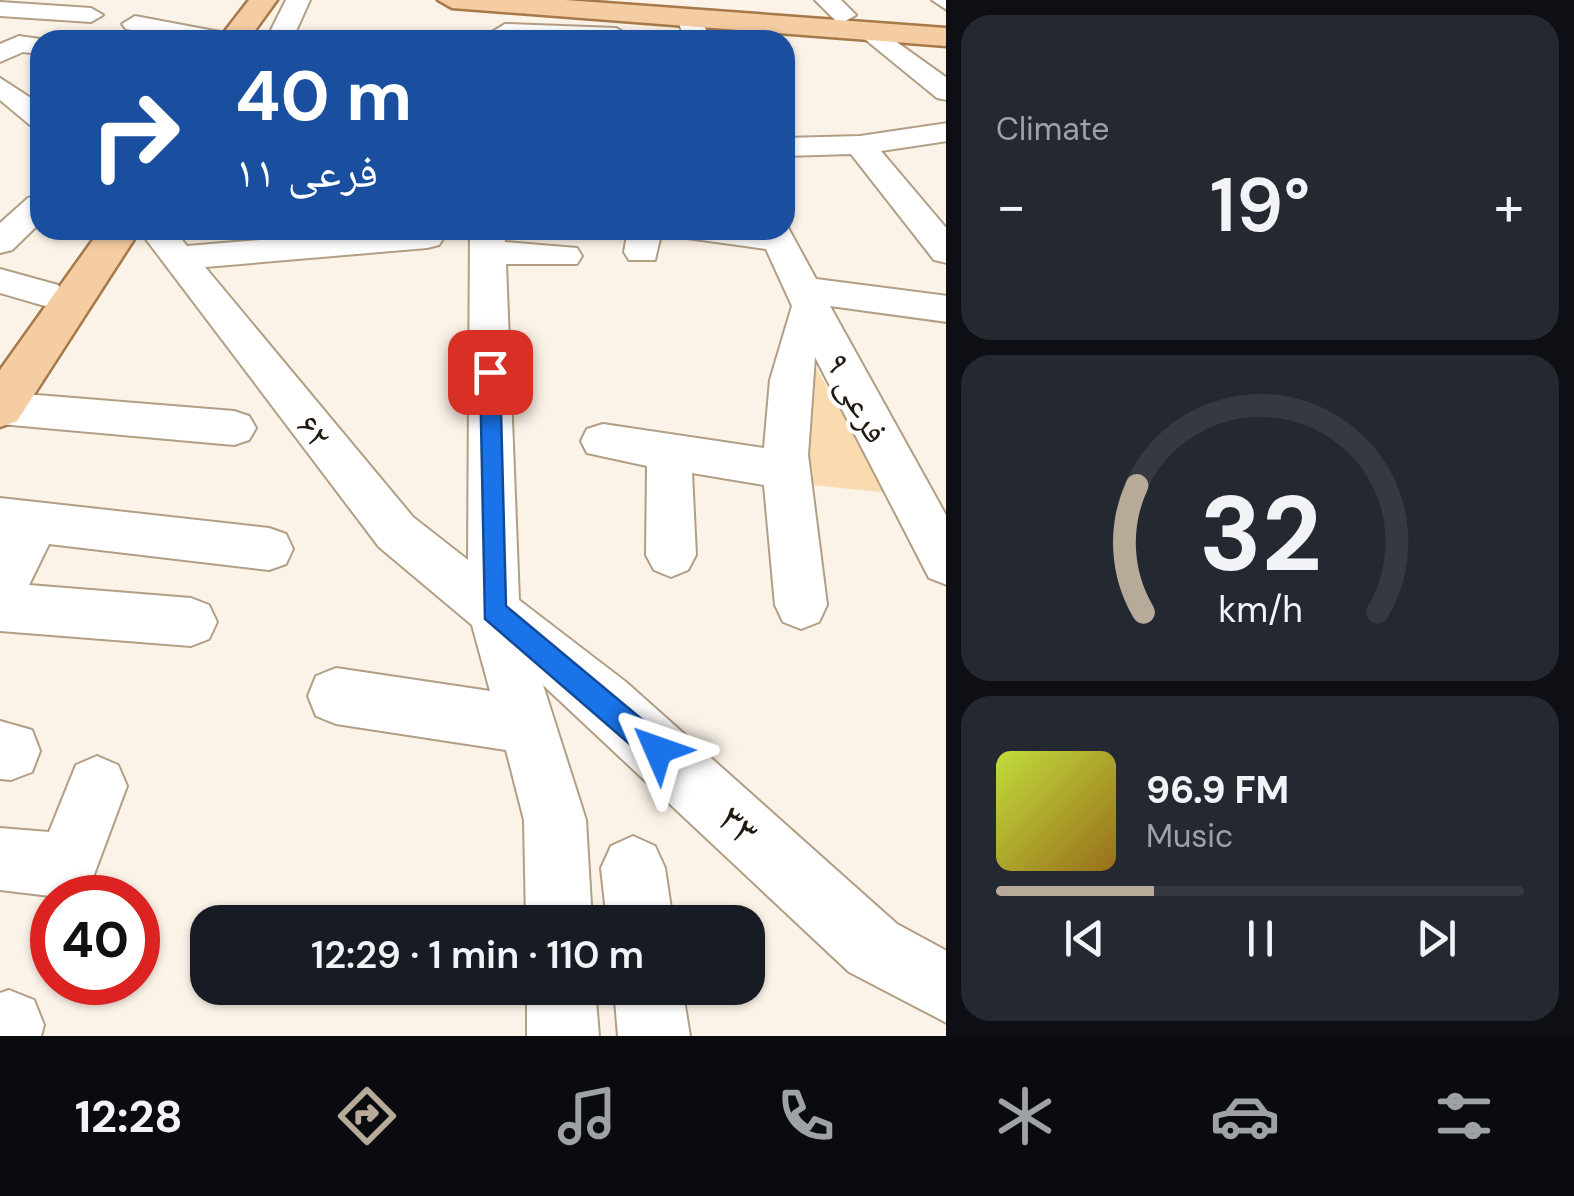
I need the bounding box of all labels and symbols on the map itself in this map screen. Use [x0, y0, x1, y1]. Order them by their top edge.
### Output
pin [448, 330, 533, 415]
street label: فرعی ۹ [814, 345, 900, 451]
street label: ۶۲ [286, 404, 342, 458]
position arrow [606, 698, 710, 802]
street label: ۳۳ [706, 792, 772, 858]
speed limit sign: 40 [30, 875, 160, 1005]

